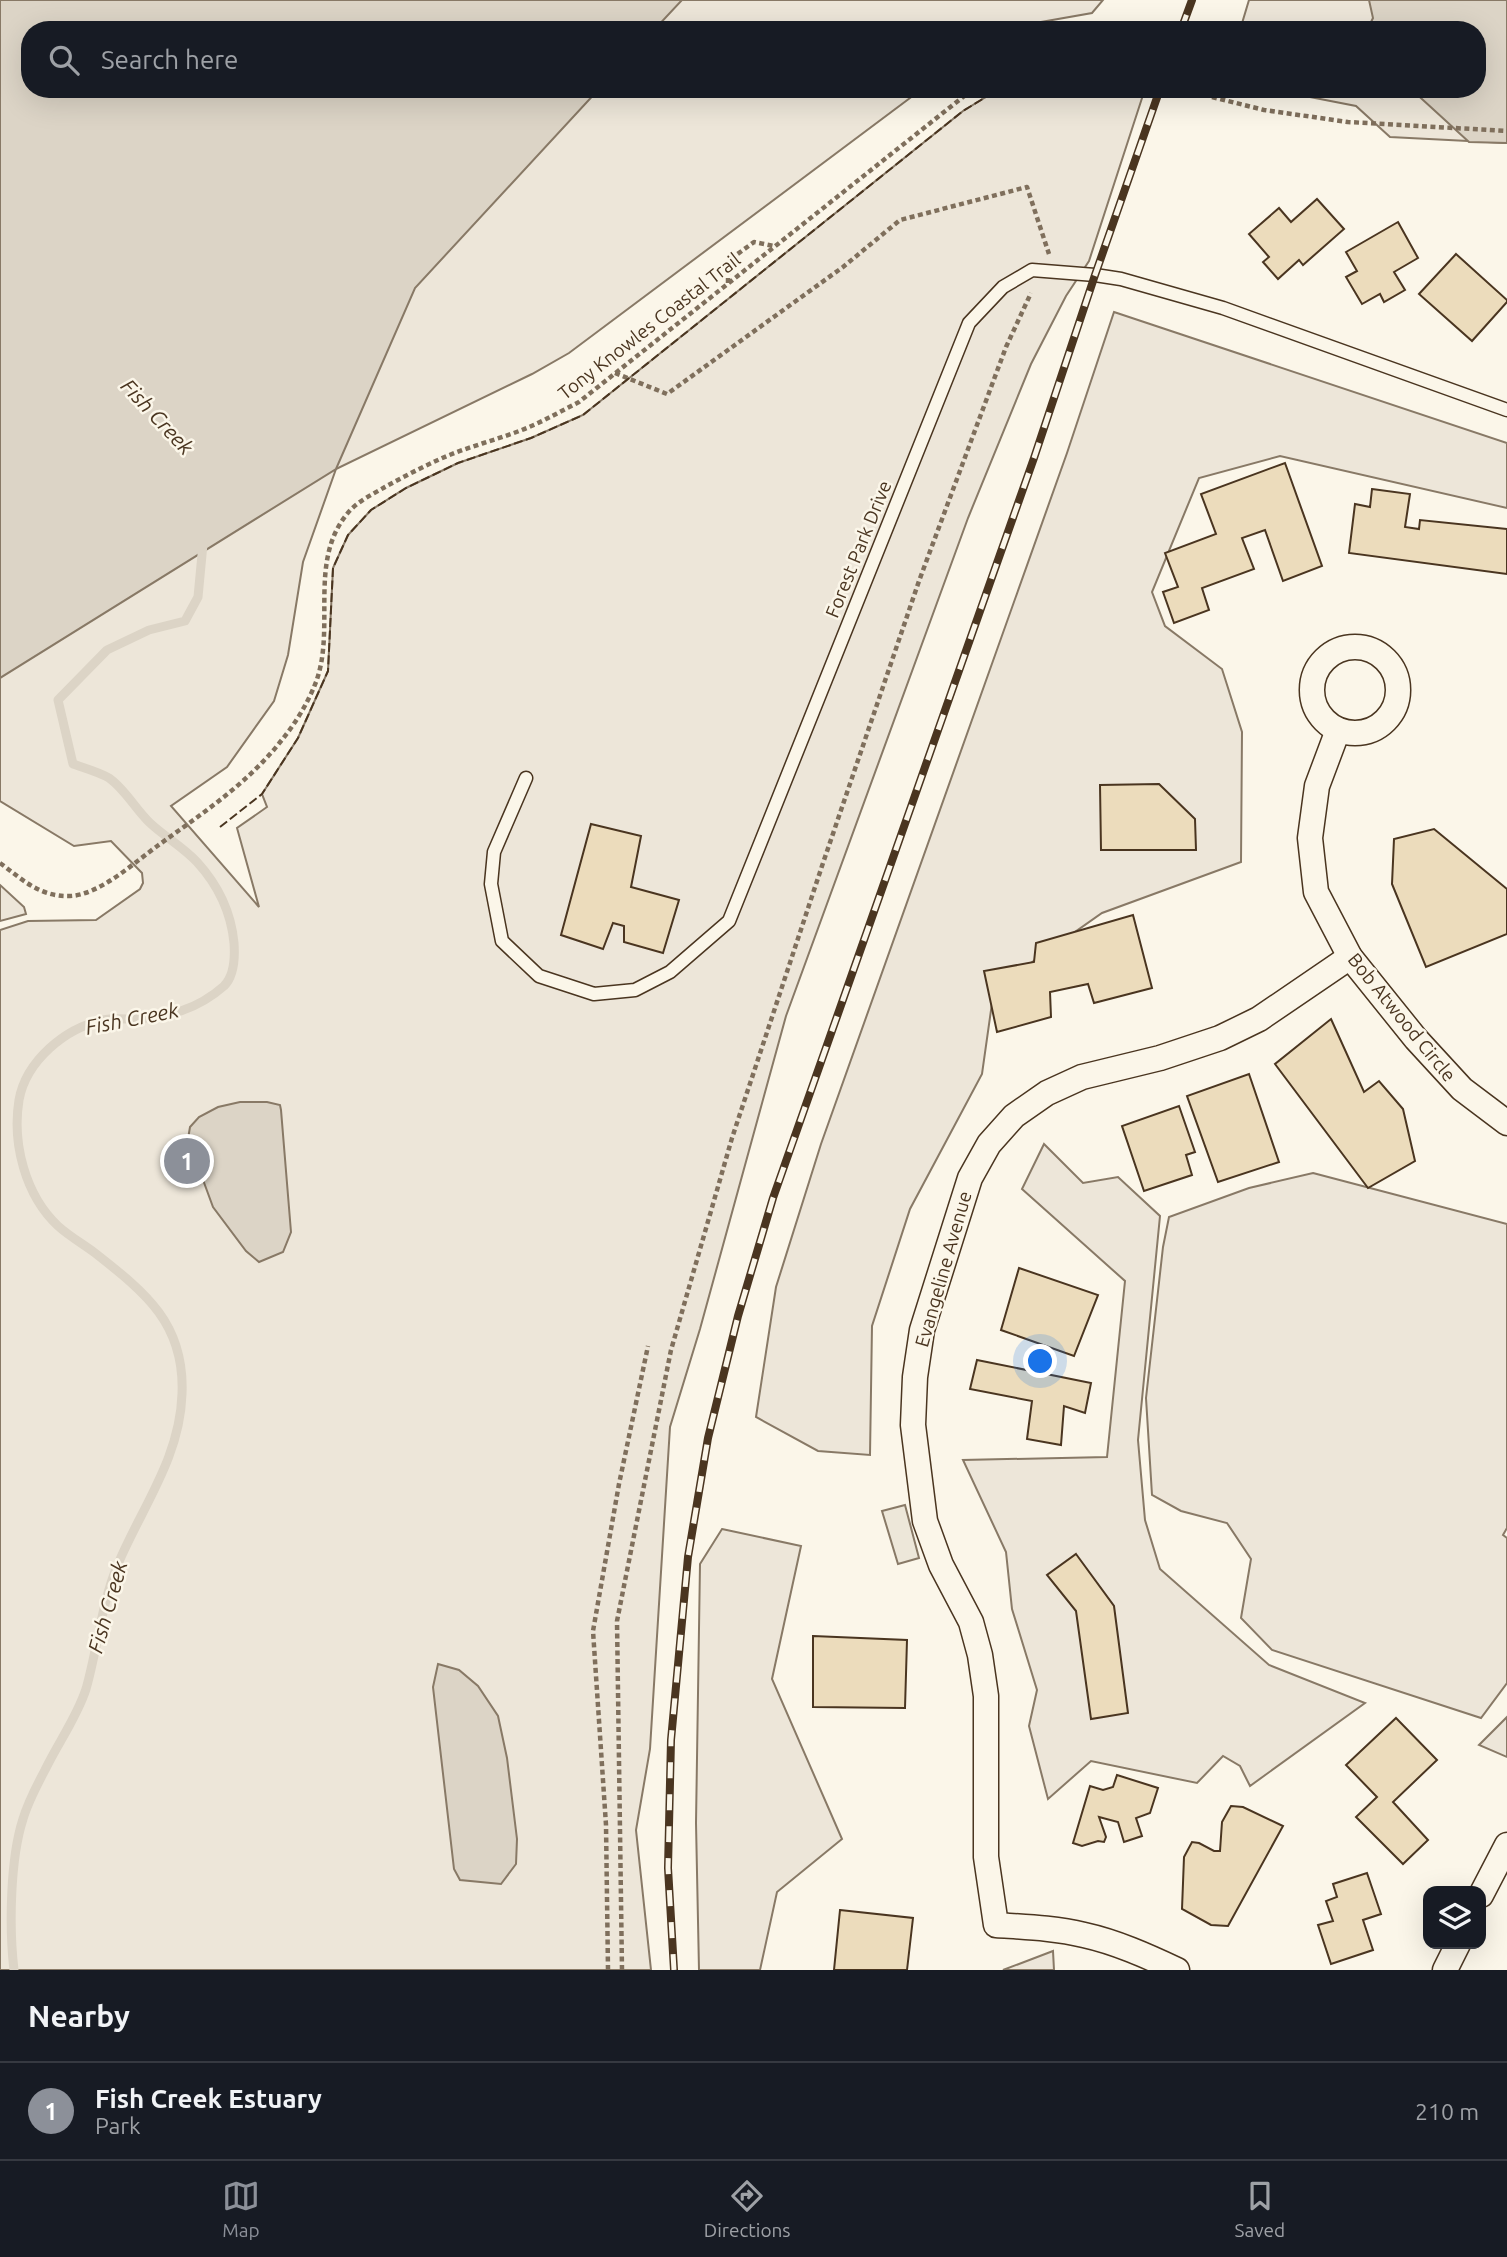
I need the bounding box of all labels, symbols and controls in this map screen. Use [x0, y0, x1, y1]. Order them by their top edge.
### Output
search box [21, 21, 1486, 98]
icon: search [45, 41, 83, 79]
text: Search here [101, 45, 238, 74]
street label: Tony Knowles Coastal Trail [554, 248, 744, 404]
water label: Fish Creek [117, 374, 199, 459]
street label: Forest Park Drive [820, 477, 896, 621]
street label: Bob Atwood Circle [1344, 948, 1460, 1086]
water label: Fish Creek [83, 997, 181, 1039]
pin: 1 [164, 1135, 210, 1187]
street label: Evangeline Avenue [910, 1189, 976, 1349]
your location [1023, 1344, 1057, 1378]
water label: Fish Creek [82, 1558, 132, 1656]
map controls [1423, 1886, 1486, 1949]
button: layers [1423, 1886, 1486, 1949]
text: Nearby [28, 1999, 130, 2033]
text: Fish Creek Estuary [95, 2084, 322, 2113]
text: 1 [45, 2099, 57, 2124]
text: 210 m [1415, 2099, 1479, 2124]
text: Park [95, 2113, 141, 2138]
tab: Map [222, 2177, 260, 2241]
tab: Directions [704, 2177, 791, 2241]
tab: Saved [1234, 2177, 1285, 2241]

